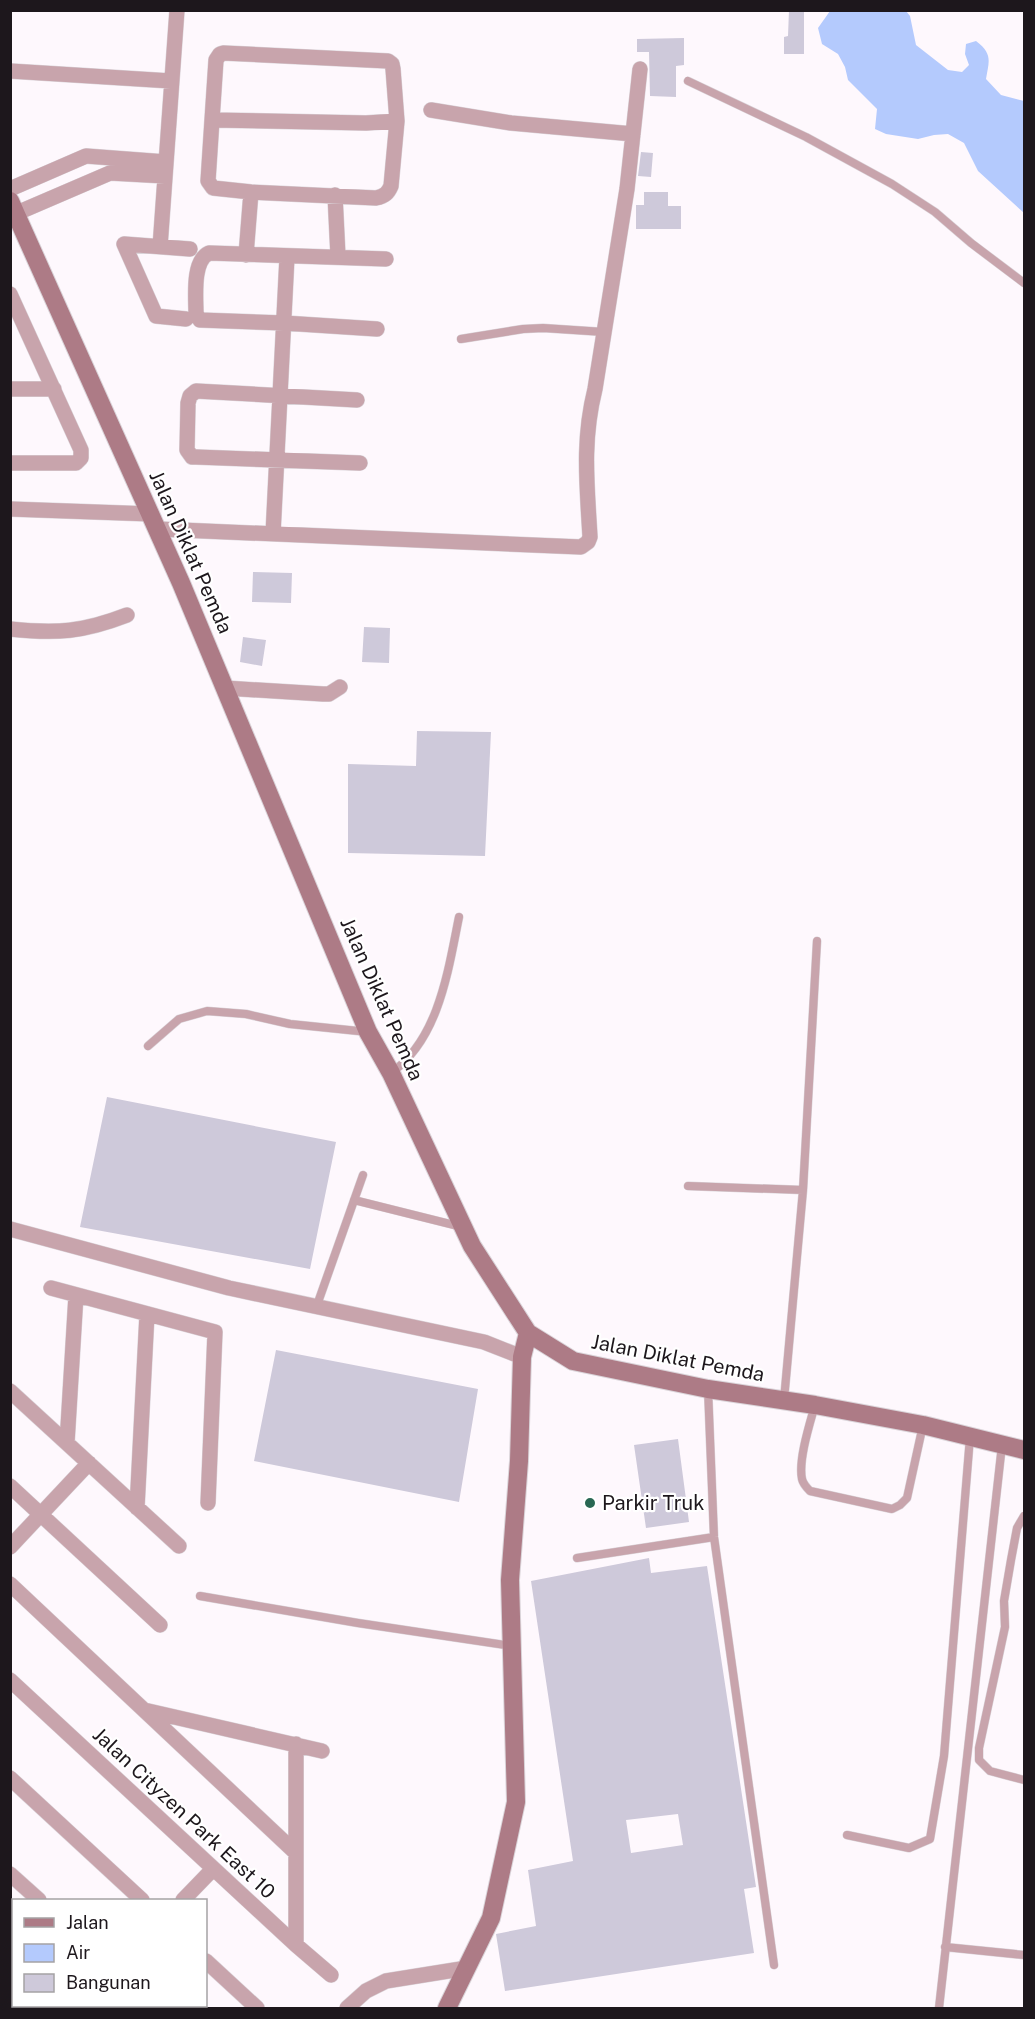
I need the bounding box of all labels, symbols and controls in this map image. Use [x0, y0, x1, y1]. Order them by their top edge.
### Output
street label: Jalan Diklat Pemda [144, 467, 238, 637]
street label: Jalan Diklat Pemda [335, 914, 429, 1084]
street label: Jalan Diklat Pemda [589, 1329, 767, 1387]
place label: Parkir Truk [602, 1491, 704, 1515]
marker: Parkir Truk [583, 1496, 597, 1510]
street label: Jalan Cityzen Park East 10 [88, 1722, 280, 1904]
legend [12, 1899, 207, 2007]
text: Jalan [66, 1912, 109, 1933]
text: Air [66, 1942, 90, 1963]
text: Bangunan [66, 1972, 151, 1993]

